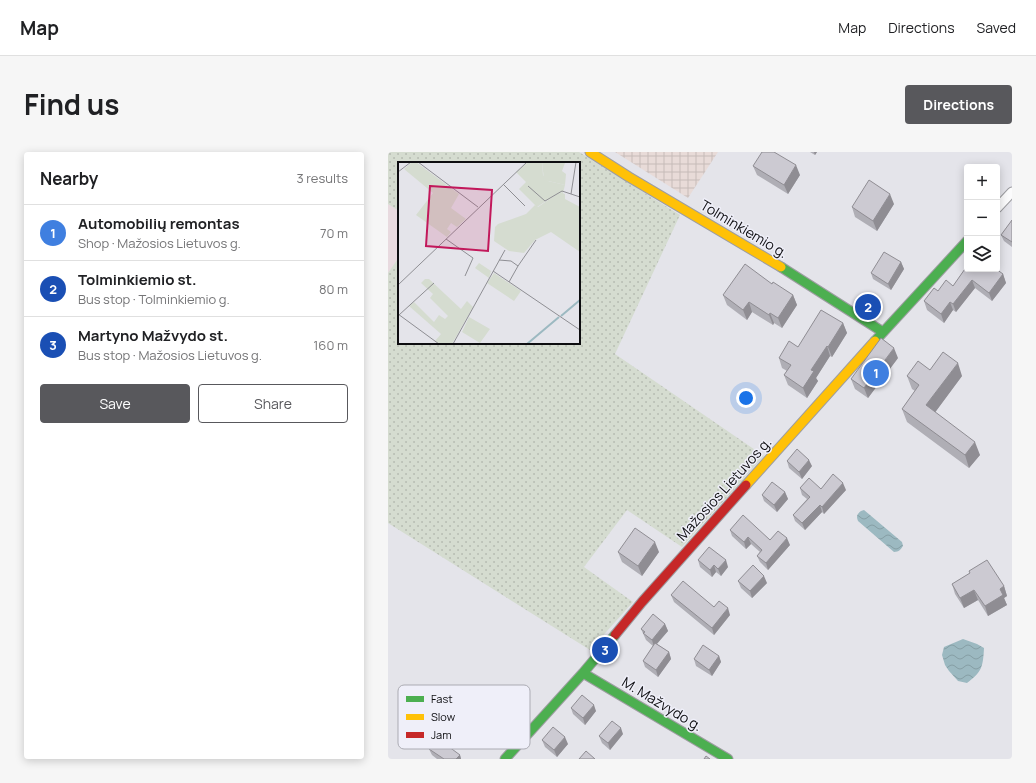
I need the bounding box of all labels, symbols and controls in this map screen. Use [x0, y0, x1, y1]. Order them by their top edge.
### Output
text: Map [20, 15, 59, 41]
text: Map [838, 18, 866, 37]
text: Directions [888, 18, 955, 37]
text: Saved [977, 18, 1016, 37]
text: Find us [24, 85, 119, 123]
button: Directions [905, 85, 1012, 124]
inset map [398, 162, 580, 344]
map controls [964, 164, 1000, 272]
button: + [964, 164, 1000, 200]
text: Nearby [40, 167, 98, 190]
text: 3 results [296, 169, 348, 187]
street label: Tolminkiemio g. [697, 195, 791, 262]
button: − [964, 200, 1000, 236]
text: Automobilių remontas [78, 213, 240, 234]
text: 1 [50, 224, 56, 242]
text: 70 m [320, 224, 348, 242]
text: Shop · Mažosios Lietuvos g. [78, 234, 241, 252]
button: layers [964, 236, 1000, 272]
text: Tolminkiemio st. [78, 269, 197, 290]
text: 2 [49, 280, 57, 298]
text: 80 m [319, 280, 348, 298]
text: Bus stop · Tolminkiemio g. [78, 290, 230, 308]
pin: 2 [855, 292, 881, 322]
text: Martyno Mažvydo st. [78, 325, 228, 346]
text: 3 [49, 336, 57, 354]
text: 160 m [313, 336, 348, 354]
text: Bus stop · Mažosios Lietuvos g. [78, 346, 262, 364]
pin: 1 [863, 358, 889, 388]
button: Save [40, 384, 190, 423]
button: Share [198, 384, 348, 423]
your location [736, 388, 756, 408]
street label: Mažosios Lietuvos g. [672, 433, 775, 544]
pin: 3 [592, 635, 618, 665]
street label: M. Mažvydo g. [619, 672, 706, 735]
legend [398, 685, 530, 749]
text: Fast [431, 691, 453, 706]
text: Slow [431, 709, 456, 724]
text: Jam [431, 727, 452, 742]

